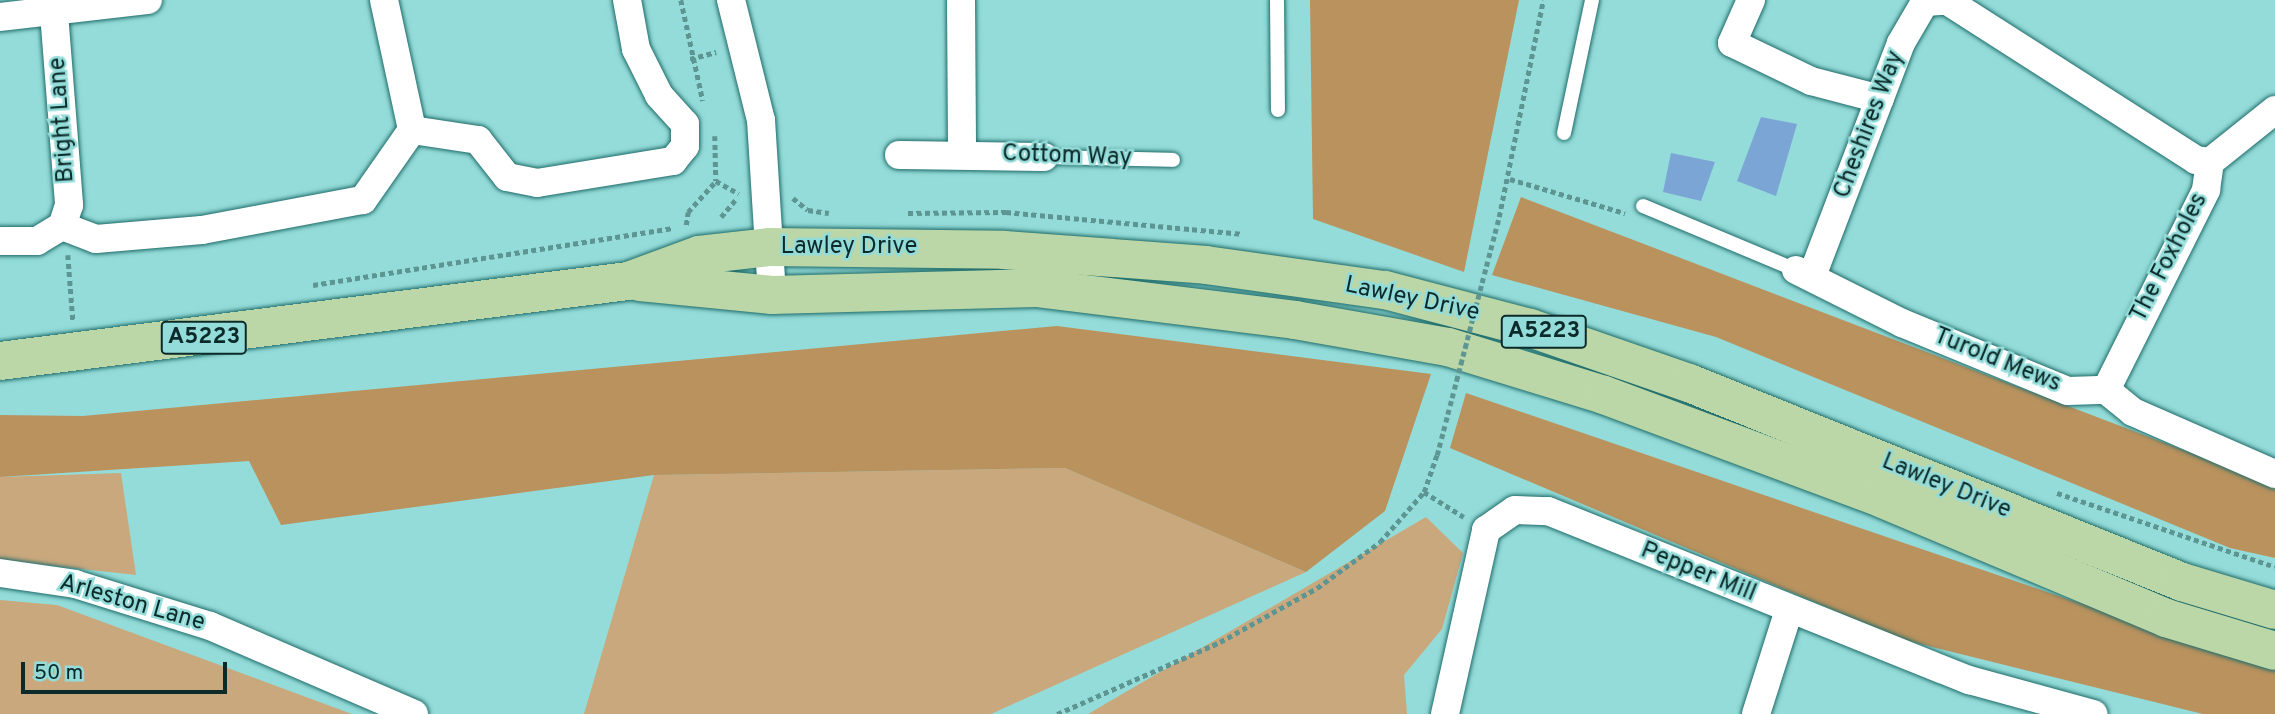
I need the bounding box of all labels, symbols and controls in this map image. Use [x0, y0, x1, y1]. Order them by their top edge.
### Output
street label: Cheshires Way [1829, 47, 1911, 203]
street label: Bright Lane [44, 56, 82, 184]
street label: Cottom Way [1001, 140, 1133, 174]
street label: The Foxholes [2125, 189, 2215, 327]
street label: Lawley Drive [781, 234, 917, 262]
street label: Lawley Drive [1342, 272, 1482, 328]
road number: A5223 [1500, 312, 1588, 352]
road number: A5223 [160, 318, 248, 358]
street label: Turold Mews [1929, 322, 2065, 400]
street label: Lawley Drive [1877, 448, 2015, 526]
street label: Pepper Mill [1636, 537, 1760, 609]
street label: Arleston Lane [56, 570, 208, 638]
scale bar [24, 648, 231, 692]
text: 50 m [34, 660, 83, 687]

